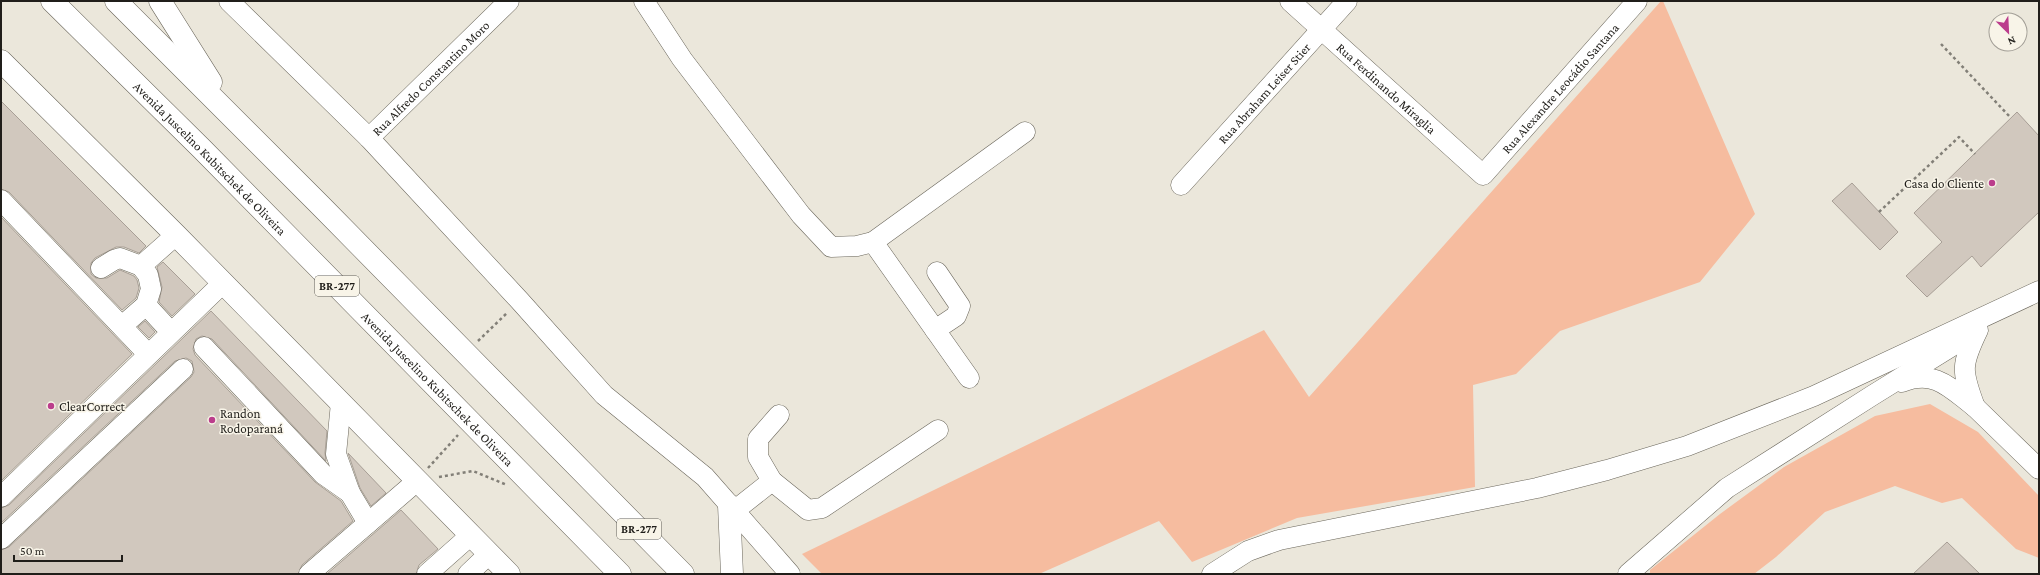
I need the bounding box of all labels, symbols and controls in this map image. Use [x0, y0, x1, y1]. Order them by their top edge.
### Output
north arrow [1988, 12, 2028, 52]
street label: Rua Alfredo Constantino Moro [369, 17, 492, 138]
street label: Rua Alexandre Leocádio Santana [1498, 20, 1622, 156]
text: N [2006, 34, 2018, 48]
street label: Rua Abraham Leiser Stier [1215, 39, 1314, 146]
street label: Rua Ferdinando Miraglia [1334, 40, 1439, 137]
street label: Avenida Juscelino Kubitschek de Oliveira [131, 78, 290, 238]
place label: Casa do Cliente [1904, 176, 1984, 191]
marker: Casa do Cliente [1987, 178, 1997, 188]
road number: BR-277 [315, 276, 359, 296]
street label: Avenida Juscelino Kubitschek de Oliveira [359, 309, 517, 469]
place label: ClearCorrect [59, 399, 126, 414]
marker: ClearCorrect [46, 401, 56, 411]
place label: Randon Rodoparaná [220, 406, 283, 436]
marker: Randon Rodoparaná [207, 415, 217, 425]
road number: BR-277 [617, 519, 661, 539]
scale bar [14, 537, 122, 563]
text: 50 m [20, 544, 45, 558]

